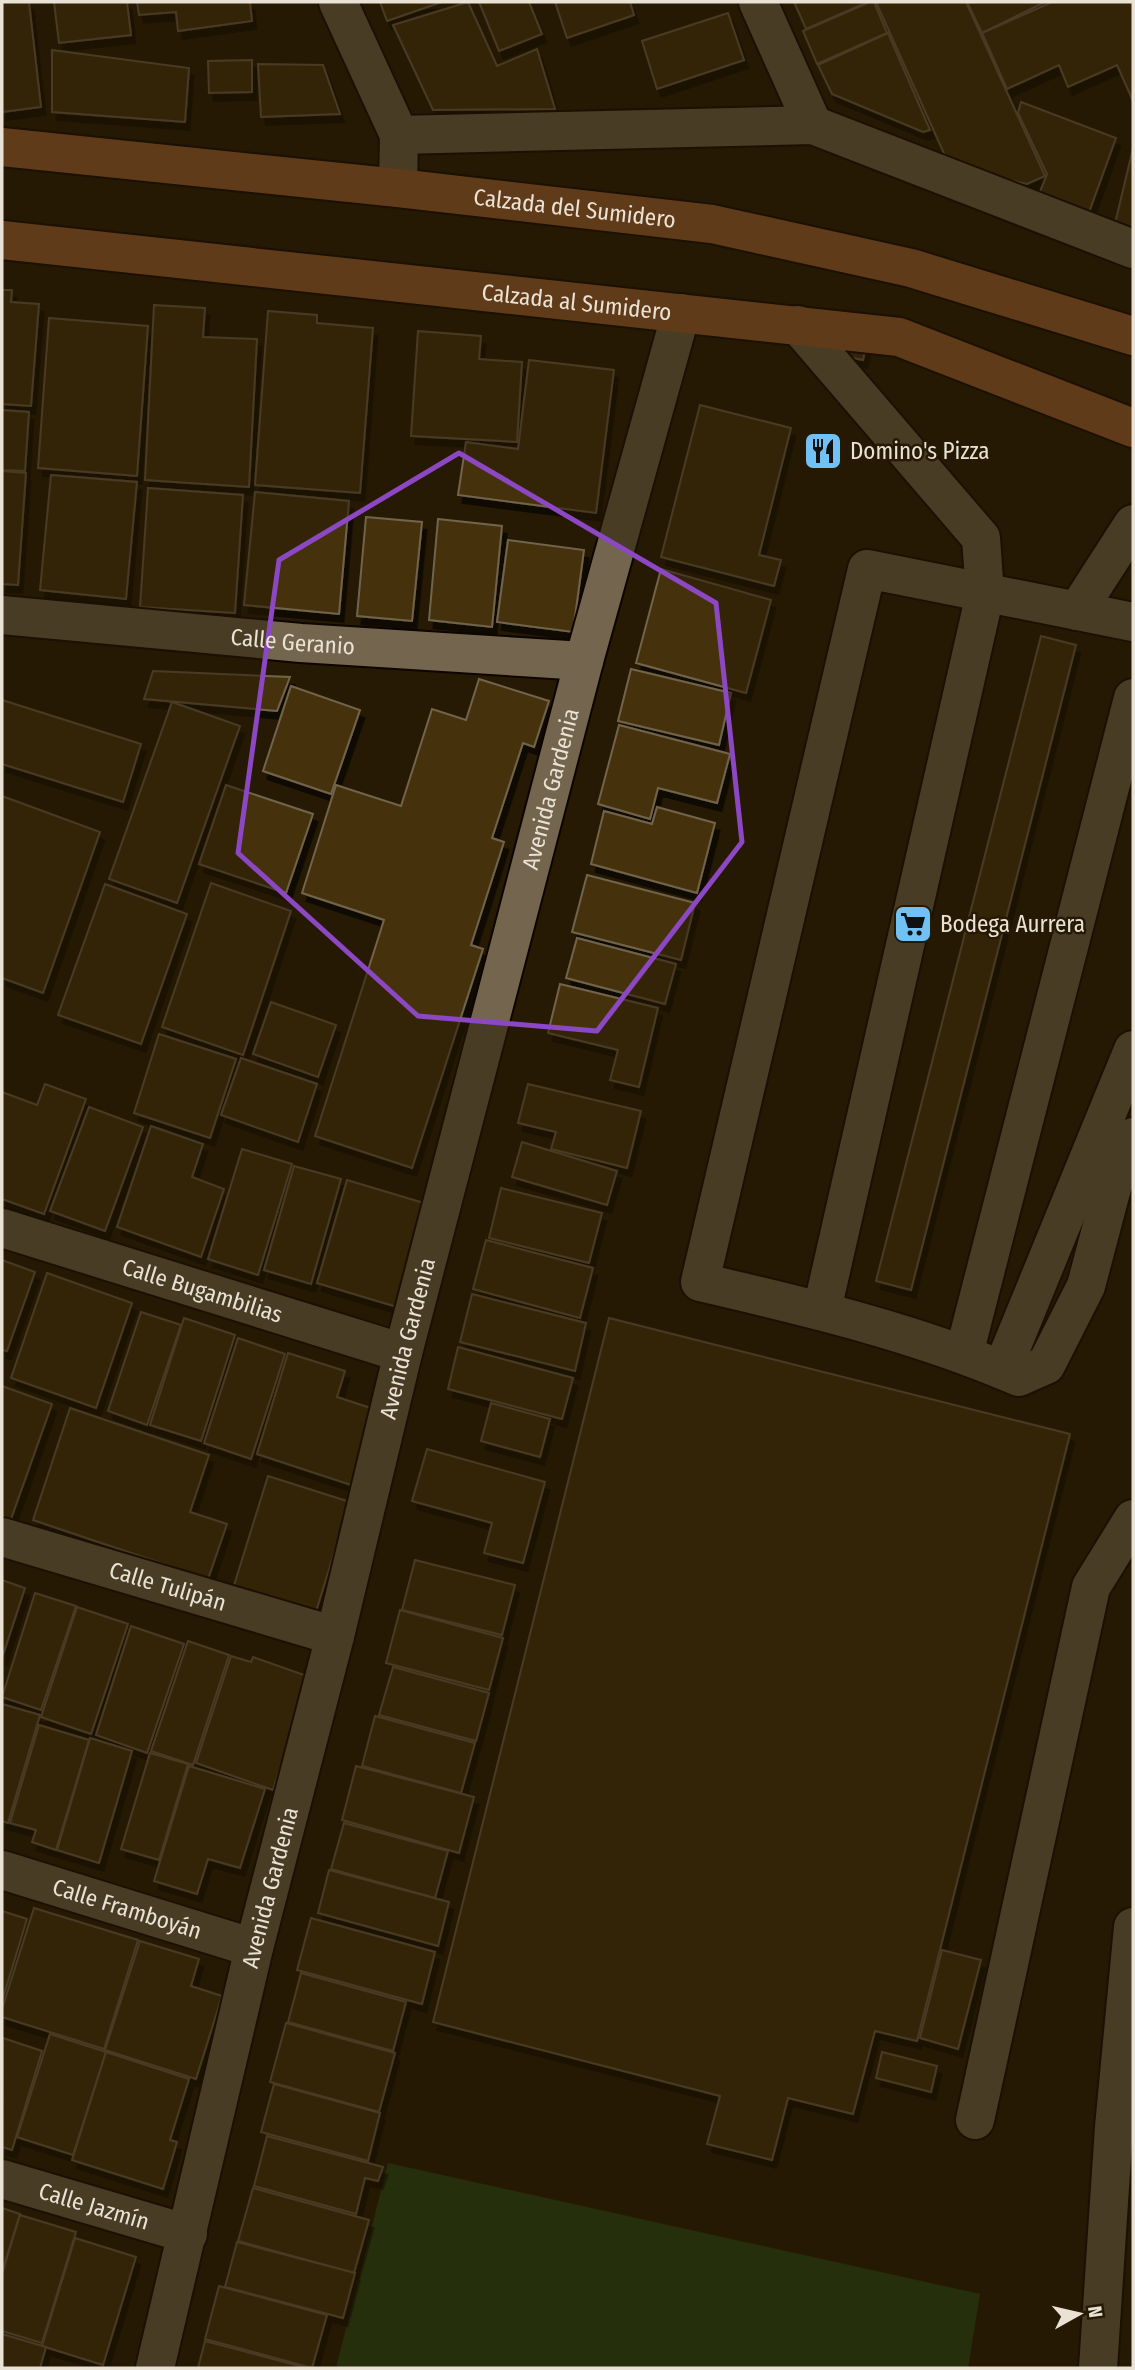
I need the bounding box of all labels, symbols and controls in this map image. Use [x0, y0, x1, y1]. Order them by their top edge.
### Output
street label: Calzada del Sumidero [472, 183, 677, 234]
street label: Calzada al Sumidero [480, 278, 673, 326]
restaurant icon: Domino's Pizza [802, 430, 844, 472]
place label: Domino's Pizza [850, 437, 990, 465]
street label: Calle Geranio [229, 622, 356, 660]
street label: Avenida Gardenia [516, 705, 585, 872]
supermarket icon: Bodega Aurrera [892, 903, 934, 945]
place label: Bodega Aurrera [940, 910, 1085, 938]
street label: Calle Bugambilias [119, 1252, 286, 1329]
street label: Avenida Gardenia [374, 1255, 441, 1422]
street label: Calle Tulipán [106, 1556, 230, 1617]
street label: Avenida Gardenia [236, 1804, 304, 1971]
street label: Calle Framboyán [49, 1873, 205, 1945]
street label: Calle Jazmín [36, 2177, 153, 2236]
north arrow [1044, 2279, 1114, 2349]
text: N [1083, 2304, 1108, 2319]

